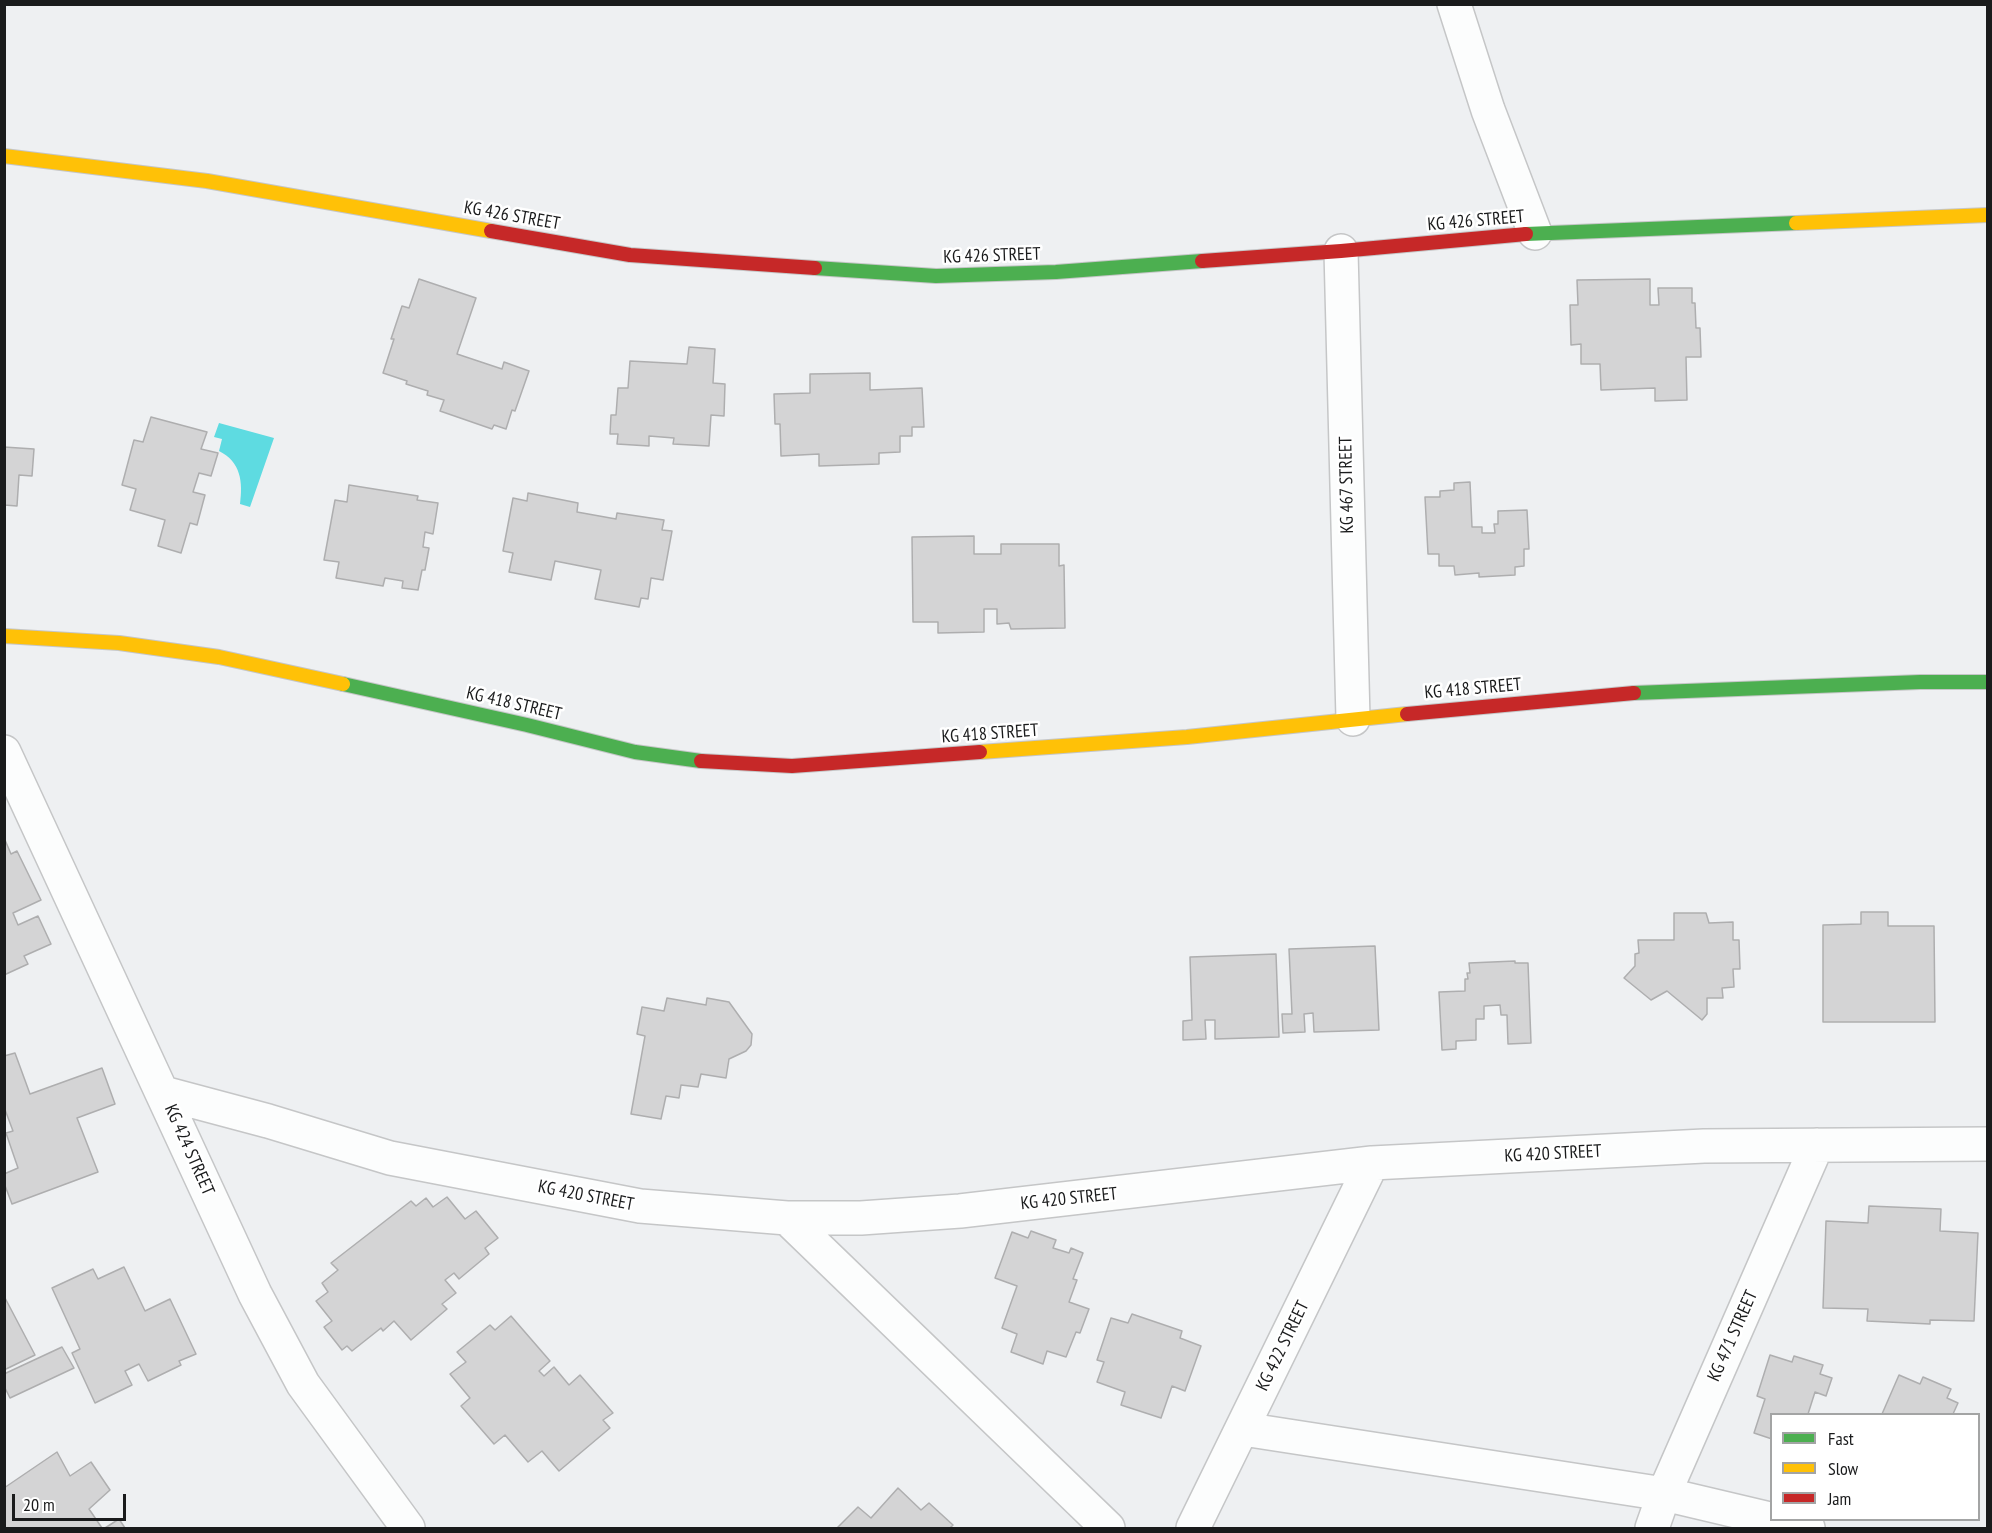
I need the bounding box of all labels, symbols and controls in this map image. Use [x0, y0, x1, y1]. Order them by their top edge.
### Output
street label: KG 426 STREET [462, 197, 562, 235]
street label: KG 426 STREET [1427, 206, 1525, 236]
street label: KG 426 STREET [943, 244, 1041, 268]
street label: KG 467 STREET [1335, 436, 1359, 534]
street label: KG 418 STREET [1424, 674, 1522, 704]
street label: KG 418 STREET [464, 683, 564, 725]
street label: KG 418 STREET [941, 720, 1039, 748]
street label: KG 424 STREET [159, 1101, 219, 1199]
street label: KG 420 STREET [1504, 1141, 1602, 1167]
street label: KG 420 STREET [536, 1176, 636, 1216]
street label: KG 420 STREET [1020, 1183, 1118, 1215]
street label: KG 471 STREET [1703, 1287, 1763, 1385]
street label: KG 422 STREET [1252, 1298, 1314, 1394]
legend [1770, 1413, 1980, 1521]
text: Fast [1828, 1427, 1854, 1450]
text: Slow [1828, 1457, 1858, 1480]
scale bar [15, 1482, 129, 1520]
text: Jam [1828, 1487, 1851, 1510]
text: 20 m [23, 1493, 55, 1516]

